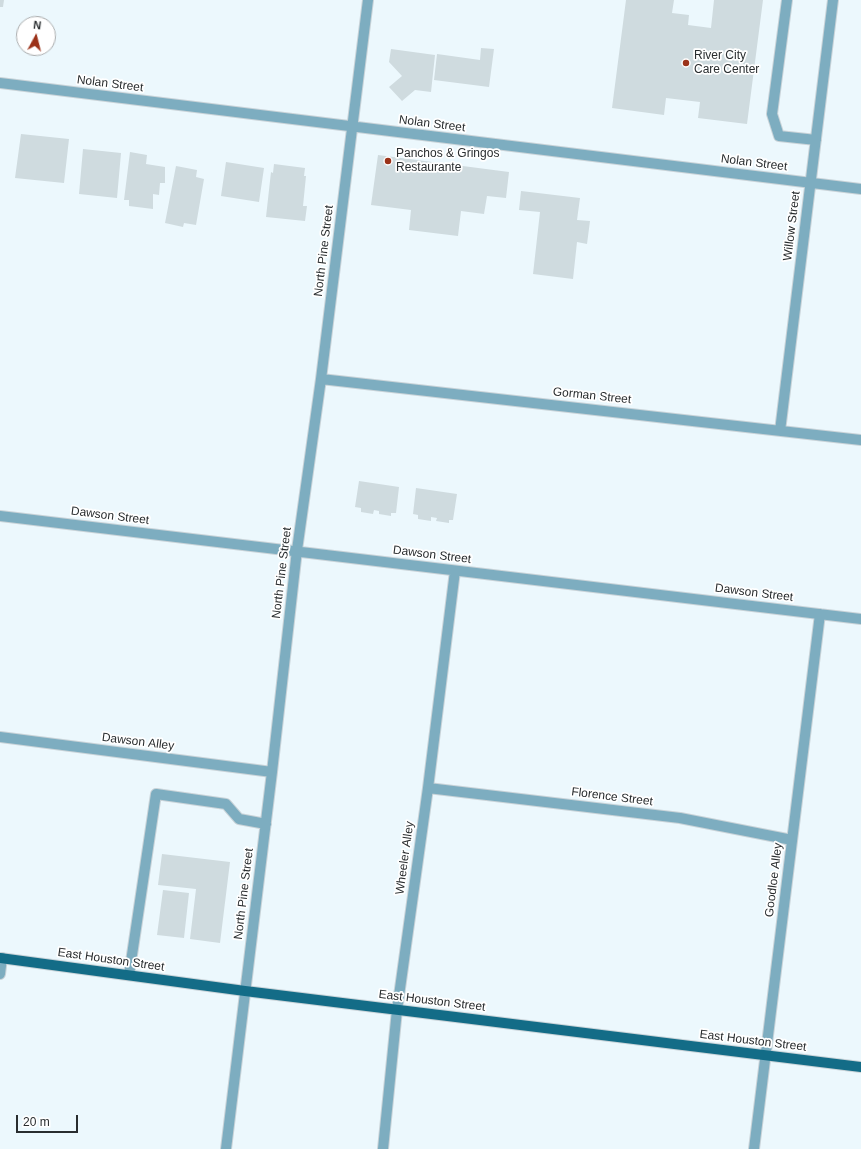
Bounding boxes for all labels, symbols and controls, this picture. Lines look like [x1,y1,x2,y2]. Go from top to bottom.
north arrow [16,16,56,56]
text: N [33,19,42,32]
place label: River City Care Center [694,49,759,77]
marker: River City Care Center [681,58,691,68]
street label: Nolan Street [76,73,144,95]
street label: Nolan Street [398,113,466,135]
place label: Panchos & Gringos Restaurante [396,147,499,175]
street label: Nolan Street [720,152,788,174]
marker: Panchos & Gringos Restaurante [383,156,393,166]
street label: Willow Street [781,190,803,262]
street label: North Pine Street [311,204,337,298]
street label: Gorman Street [552,385,632,407]
street label: Dawson Street [70,504,150,528]
street label: North Pine Street [269,526,295,620]
street label: Dawson Street [392,543,472,567]
street label: Dawson Street [714,581,794,605]
street label: Dawson Alley [101,730,175,754]
street label: Florence Street [570,785,654,809]
street label: Wheeler Alley [393,820,417,896]
street label: Goodloe Alley [762,842,786,918]
street label: North Pine Street [231,847,257,941]
street label: East Houston Street [57,945,165,975]
street label: East Houston Street [378,987,486,1015]
street label: East Houston Street [699,1027,807,1055]
scale bar [18,1107,80,1133]
text: 20 m [23,1115,50,1129]

